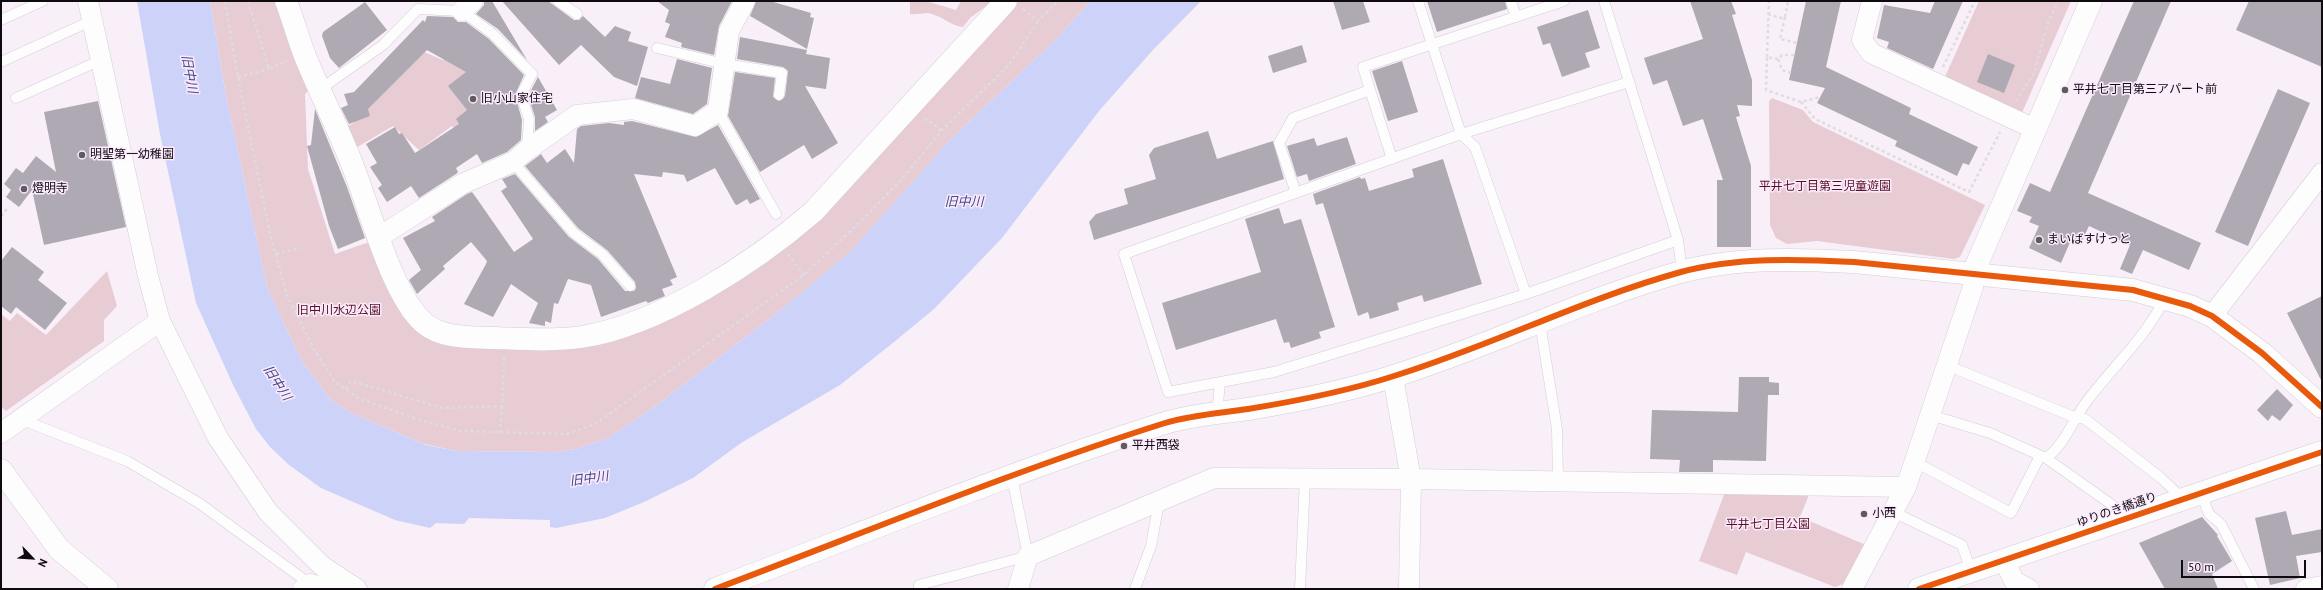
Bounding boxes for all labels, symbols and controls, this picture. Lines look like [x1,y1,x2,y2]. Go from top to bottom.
water label: 旧中川 [178,53,200,95]
place label: 平井七丁目第三アパート前 [2073,83,2217,97]
marker: 平井七丁目第三アパート前 [2060,85,2070,95]
place label: 旧小山家住宅 [481,92,553,106]
marker: 旧小山家住宅 [468,94,478,104]
place label: 明聖第一幼稚園 [90,148,174,162]
marker: 明聖第一幼稚園 [77,150,87,160]
park label: 平井七丁目第三児童遊園 [1759,180,1891,194]
place label: 燈明寺 [32,182,68,196]
marker: 燈明寺 [19,184,29,194]
water label: 旧中川 [945,194,983,210]
place label: まいばすけっと [2047,233,2131,247]
marker: まいばすけっと [2034,235,2044,245]
park label: 旧中川水辺公園 [297,304,381,318]
water label: 旧中川 [260,362,294,404]
place label: 平井西袋 [1132,439,1180,453]
marker: 平井西袋 [1119,441,1129,451]
water label: 旧中川 [569,469,609,489]
street label: ゆりのき橋通り [2075,490,2159,530]
place label: 小西 [1872,507,1896,521]
marker: 小西 [1859,509,1869,519]
park label: 平井七丁目公園 [1726,518,1810,532]
north arrow [12,538,52,578]
scale bar [2183,552,2308,578]
text: N [35,557,51,569]
text: 50 m [2188,559,2214,574]

